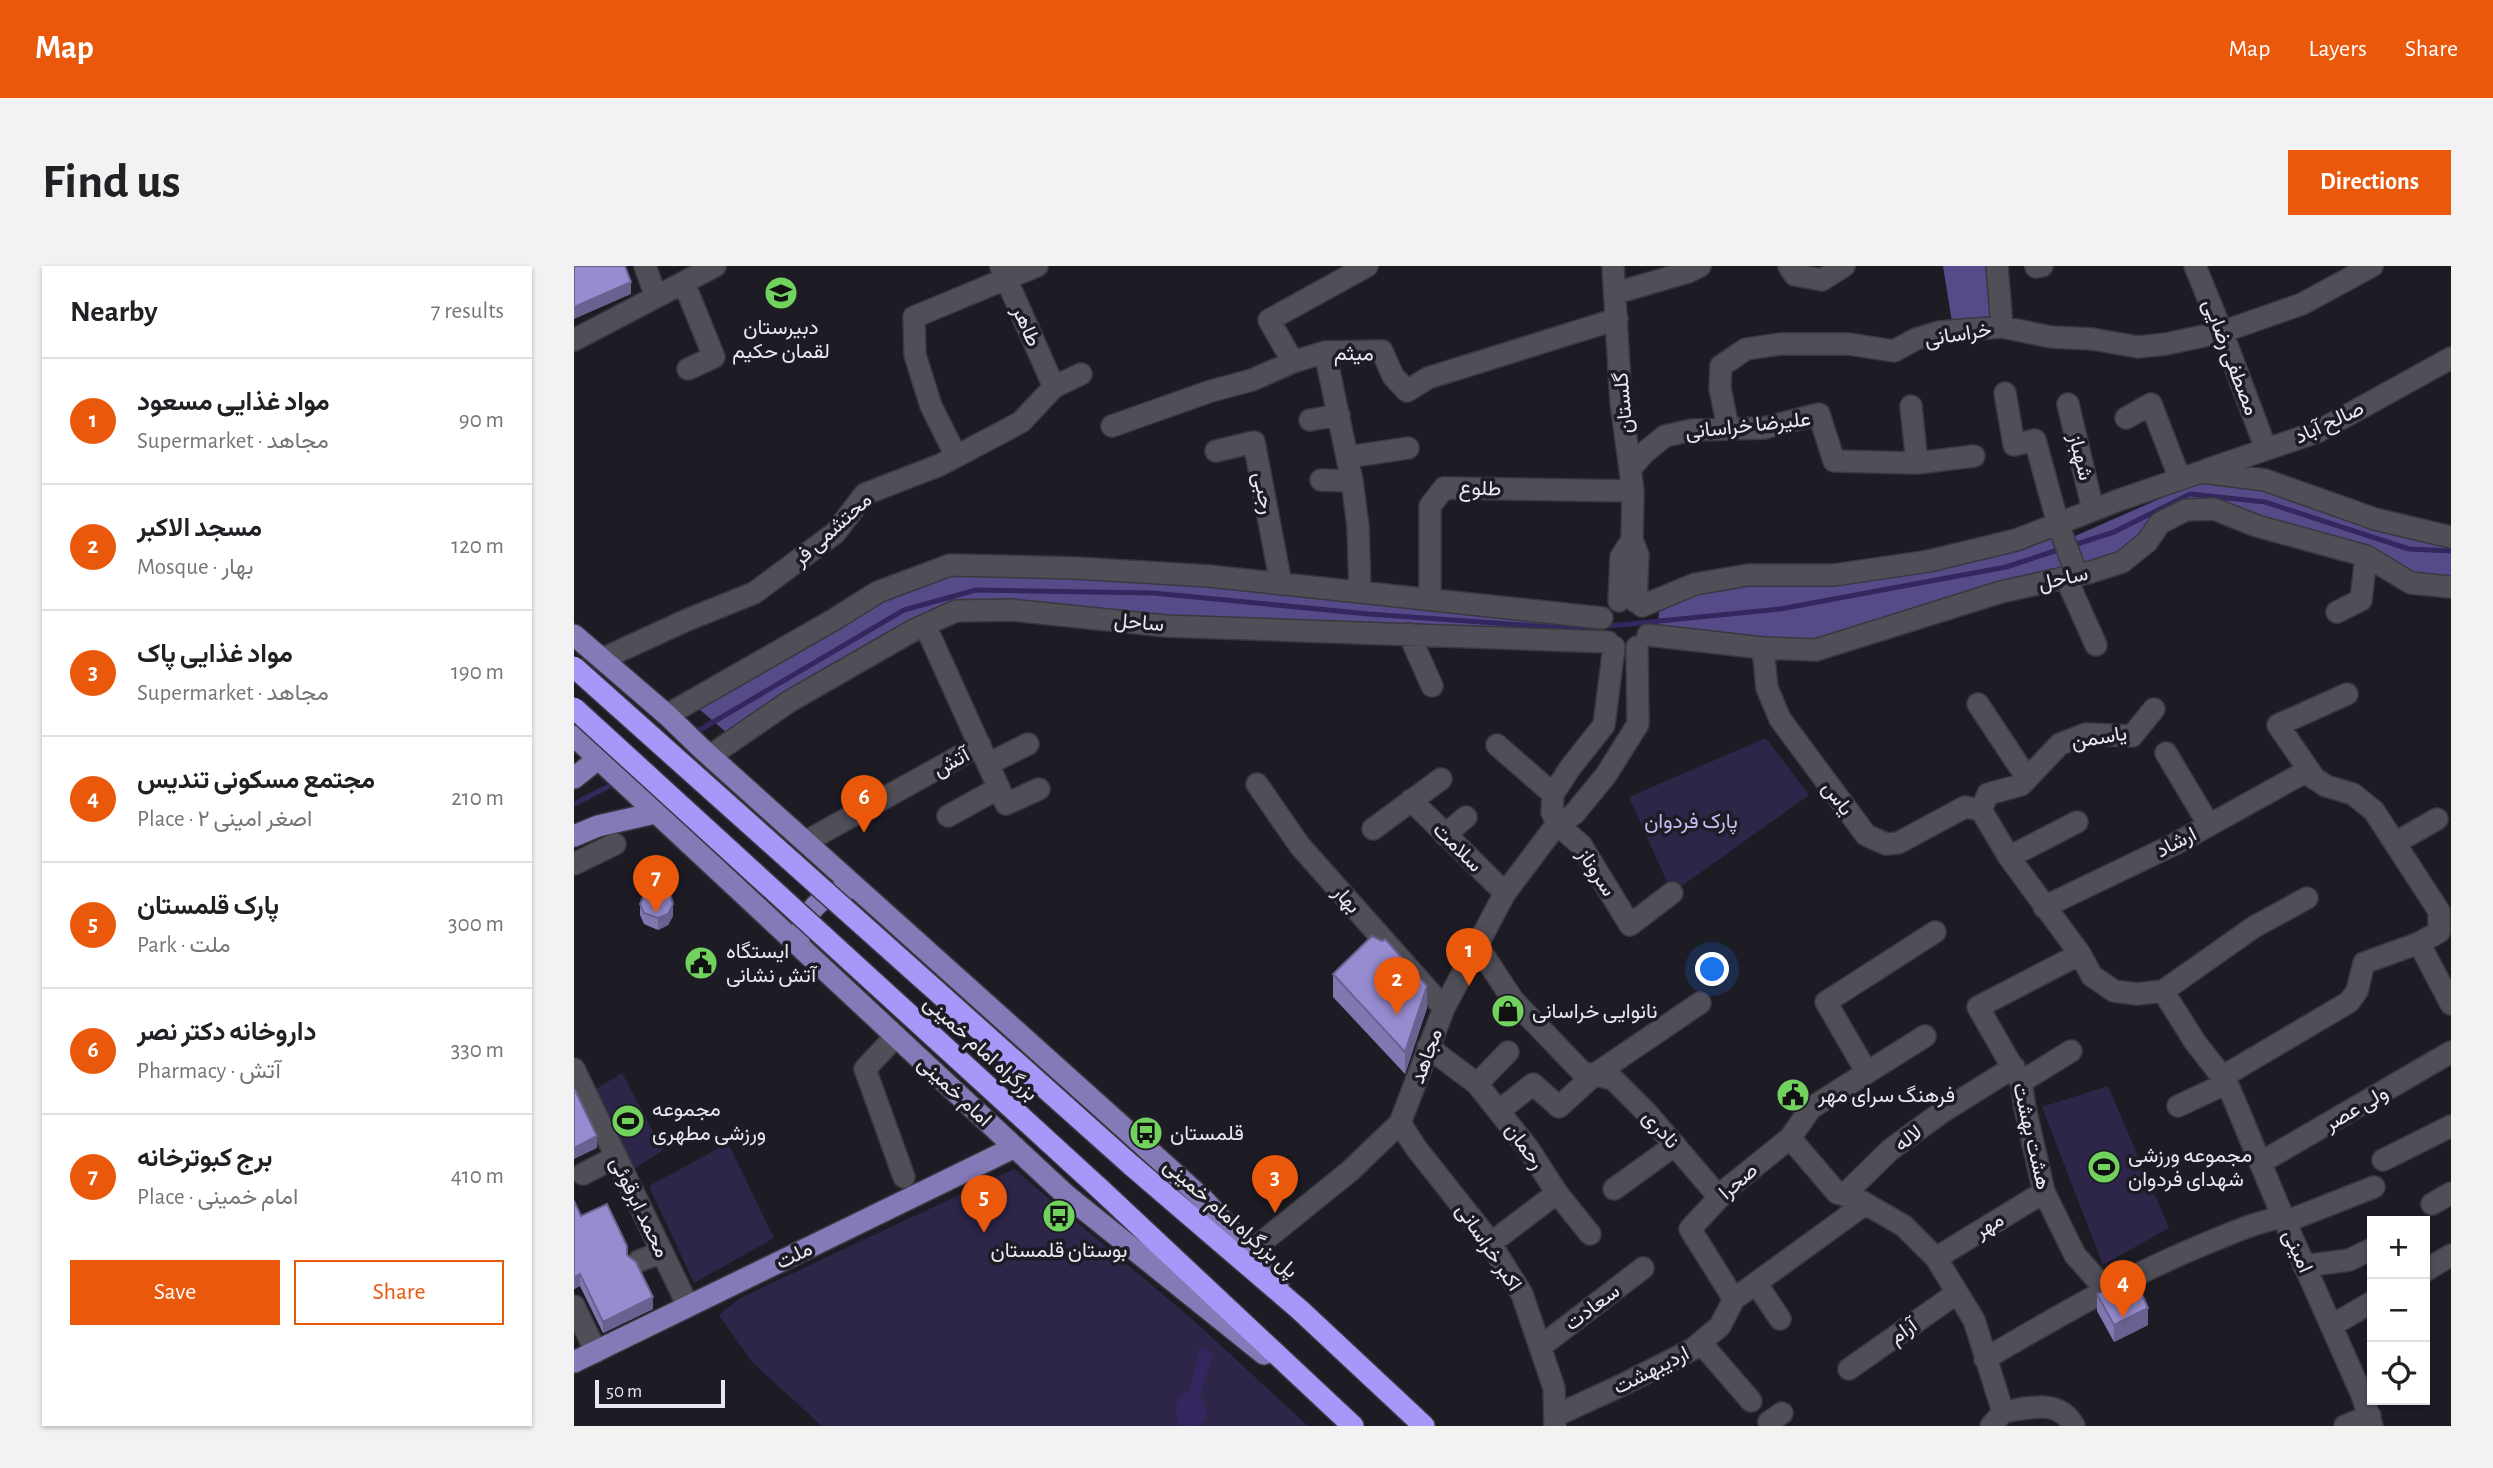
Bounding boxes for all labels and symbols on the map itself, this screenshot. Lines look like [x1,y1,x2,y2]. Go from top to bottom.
school or university icon: دبیرستان لقمان حکیم [762,274,800,312]
street label: مصطفی رضایی [2197,296,2262,419]
street label: طاهر [1006,302,1045,350]
place label: دبیرستان لقمان حکیم [732,317,830,365]
street label: خراسانی [1923,319,1993,352]
street label: میثم [1334,343,1374,367]
street label: گلستان [1610,371,1638,434]
street label: صالح آباد [2291,397,2368,450]
street label: علیرضا خراسانی [1684,408,1812,445]
street label: شهباز [2062,431,2096,483]
street label: رجبی [1247,470,1278,516]
street label: طلوع [1458,478,1502,502]
street label: محتشمی فر [788,489,877,572]
street label: ساحل [2036,563,2090,595]
street label: ساحل [1113,610,1165,636]
street label: یاسمن [2070,723,2128,753]
street label: آتش [930,743,975,782]
pin: 6 [841,775,887,833]
street label: یاس [1817,777,1857,820]
park label: پارک فردوان [1644,811,1738,835]
street label: سلامت [1429,819,1486,876]
street label: ارشاد [2153,823,2201,863]
street label: سروناز [1571,844,1620,901]
pin: 7 [633,855,679,913]
street label: بهار [1327,881,1364,919]
pin: 1 [1446,928,1492,986]
place label: ایستگاه آتش نشانی [726,941,818,987]
public building icon: ایستگاه آتش نشانی [682,944,720,982]
your location [1695,952,1729,986]
pin: 2 [1374,957,1420,1015]
street label: بزرگراه امام خمینی [919,990,1043,1106]
shop icon: نانوایی خراسانی [1489,992,1527,1030]
place label: نانوایی خراسانی [1532,1001,1657,1024]
street label: مجاهد [1407,1026,1447,1087]
street label: امام خمینی [913,1050,997,1132]
public building icon: فرهنگ سرای مهر [1774,1076,1812,1114]
street label: هشت بهشت [2007,1081,2054,1192]
street label: ولی عصر [2320,1082,2393,1137]
place label: فرهنگ سرای مهر [1817,1085,1955,1108]
place label: مجموعه ورزشی مطهری [652,1099,766,1146]
sports icon: مجموعه ورزشی مطهری [609,1102,647,1140]
street label: نادری [1637,1106,1683,1154]
bus stop icon: قلمستان [1127,1114,1165,1152]
street label: رحمان [1499,1119,1548,1174]
street label: لاله [1890,1121,1926,1155]
place label: قلمستان [1170,1123,1244,1145]
place label: مجموعه ورزشی شهدای فردوان [2128,1145,2252,1192]
sports icon: مجموعه ورزشی شهدای فردوان [2085,1148,2123,1186]
street label: محمد ابرقوئی [604,1154,673,1262]
street label: پل بزرگراه امام خمینی [1158,1155,1302,1284]
pin: 3 [1252,1155,1298,1213]
street label: صحرا [1715,1159,1763,1205]
pin: 5 [961,1175,1007,1233]
bus stop icon: بوستان قلمستان [1040,1197,1078,1235]
street label: اکبر خراسانی [1450,1200,1525,1296]
street label: مهر [1970,1209,2008,1244]
street label: امینی [2278,1227,2316,1276]
street label: ملت [773,1238,816,1273]
place label: بوستان قلمستان [990,1240,1128,1263]
pin: 4 [2100,1260,2146,1318]
street label: سعادت [1561,1280,1624,1335]
street label: آرام [1886,1314,1924,1350]
street label: اردیبهشت [1610,1342,1693,1400]
scale bar [595,1377,724,1409]

